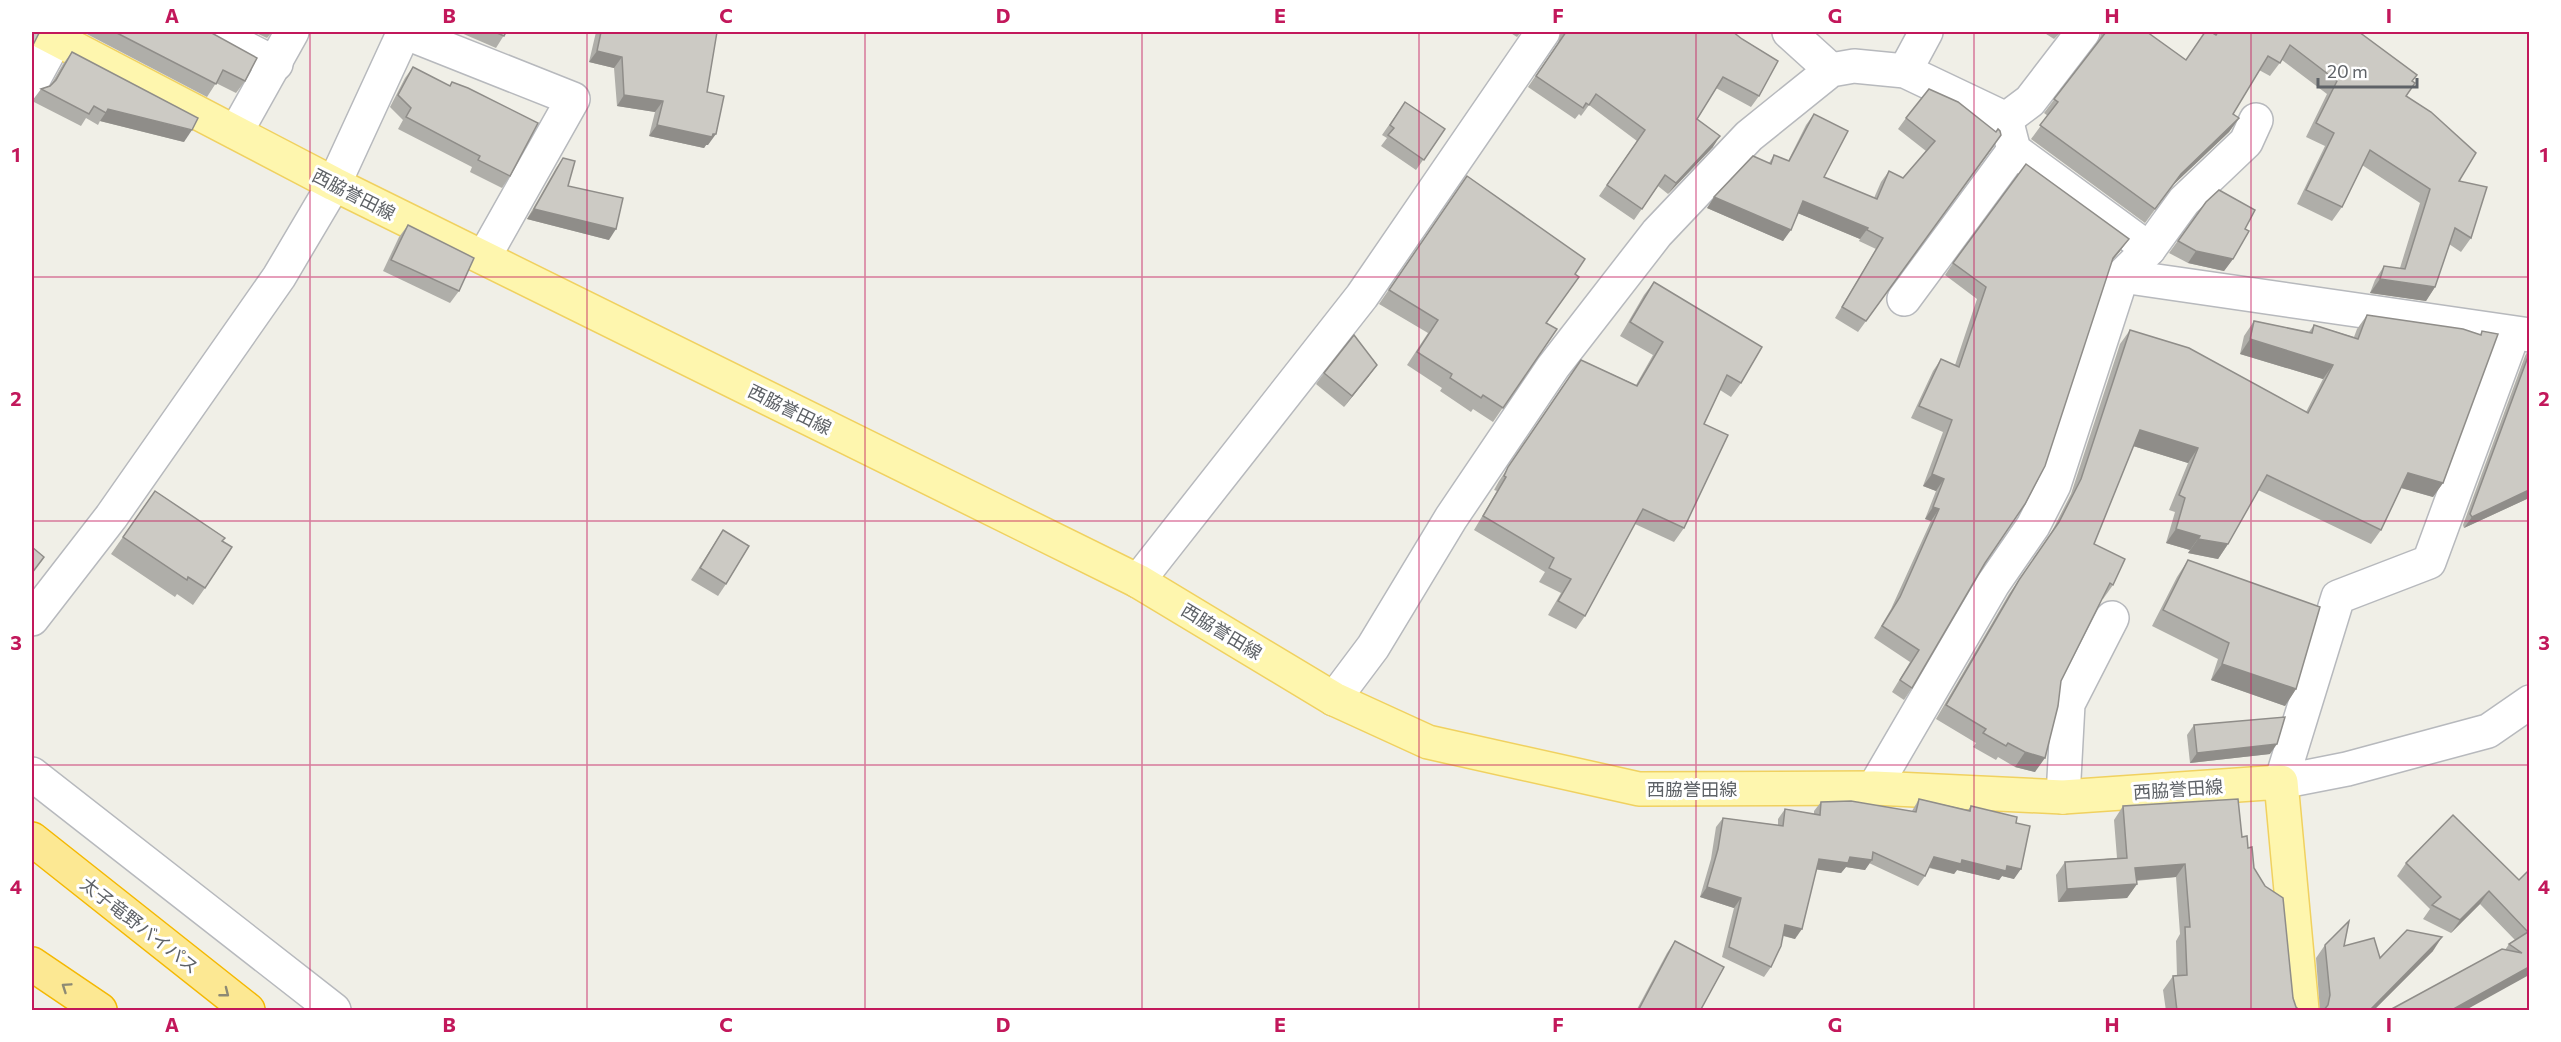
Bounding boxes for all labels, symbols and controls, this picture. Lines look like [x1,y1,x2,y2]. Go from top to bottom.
text: A [165,3,179,27]
text: B [442,3,456,27]
text: C [719,3,733,27]
text: D [996,3,1010,27]
text: E [1274,3,1286,27]
text: F [1552,3,1564,27]
text: G [1828,3,1842,27]
text: H [2105,3,2120,27]
text: I [2386,3,2392,27]
scale bar [2318,51,2417,89]
text: 20 m [2327,60,2368,82]
text: 1 [11,142,21,166]
text: 1 [2539,142,2549,166]
street label: 西脇誉田線 [309,164,399,224]
street label: 西脇誉田線 [745,379,835,439]
text: 2 [10,386,22,410]
text: 2 [2538,386,2550,410]
street label: 西脇誉田線 [1178,598,1266,664]
text: 3 [10,630,22,654]
text: 3 [2538,630,2550,654]
street label: 西脇誉田線 [2132,775,2224,803]
street label: 西脇誉田線 [1647,778,1737,800]
street label: 太子竜野バイパス [77,872,203,978]
text: 4 [10,874,22,898]
text: 4 [2538,874,2550,898]
one-way arrow [62,983,72,995]
one-way arrow [219,985,230,996]
text: A [165,1012,179,1036]
text: B [442,1012,456,1036]
text: C [719,1012,733,1036]
text: D [996,1012,1010,1036]
text: E [1274,1012,1286,1036]
text: F [1552,1012,1564,1036]
text: G [1828,1012,1842,1036]
text: H [2105,1012,2120,1036]
text: I [2386,1012,2392,1036]

